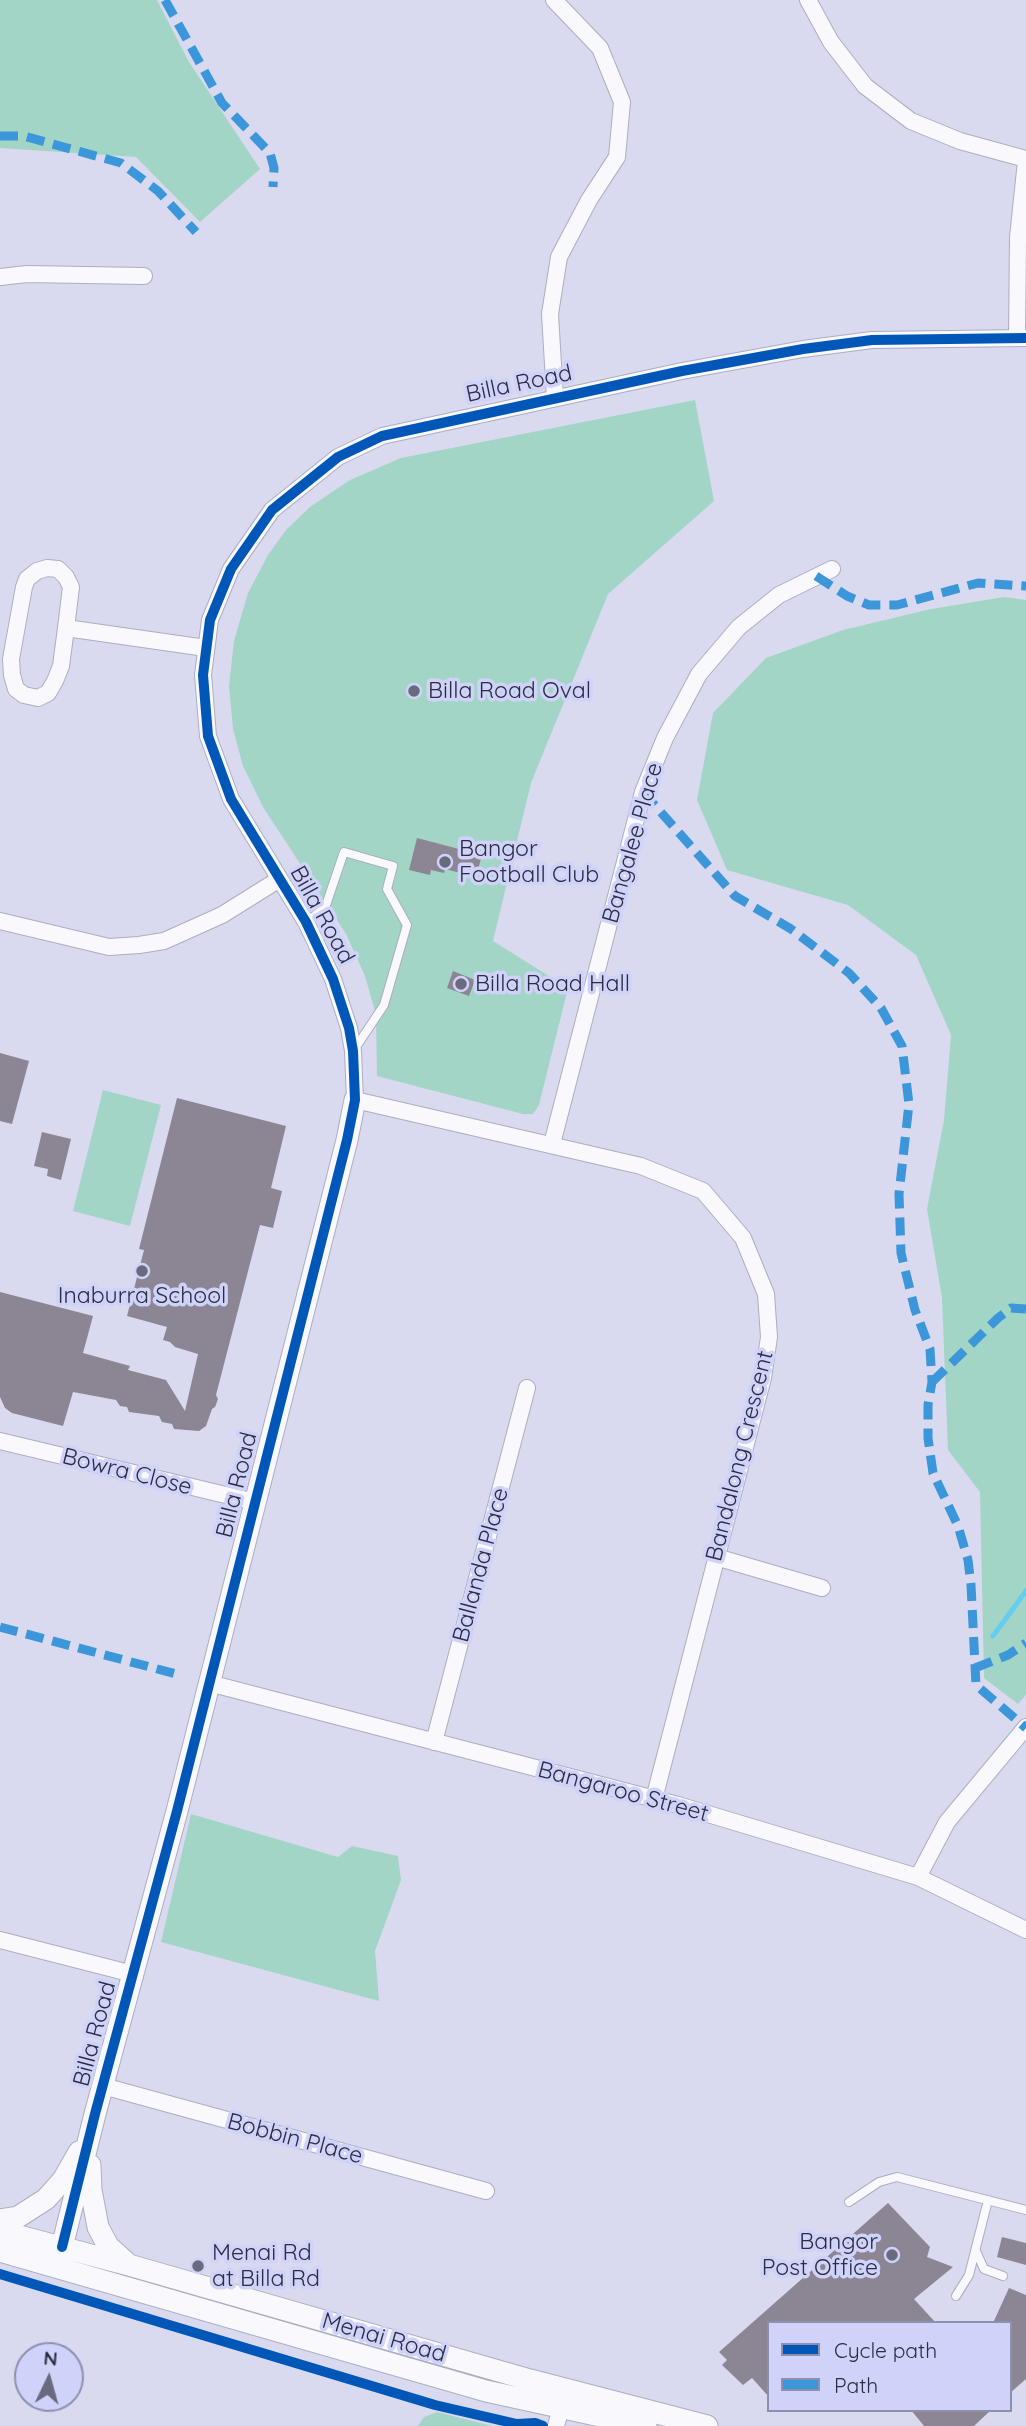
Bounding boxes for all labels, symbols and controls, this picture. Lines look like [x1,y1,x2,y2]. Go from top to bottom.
street label: Billa Road [463,359,575,409]
place label: Billa Road Oval [428,677,591,705]
marker: Billa Road Oval [406,683,422,699]
street label: Bangalee Place [597,760,669,926]
place label: Bangor Football Club [459,835,599,889]
marker: Bangor Football Club [437,854,453,870]
street label: Billa Road [284,861,360,969]
place label: Billa Road Hall [475,970,630,998]
marker: Billa Road Hall [453,976,469,992]
marker: Inaburra School [134,1263,150,1279]
place label: Inaburra School [58,1282,226,1310]
street label: Bandalong Crescent [700,1348,780,1564]
street label: Billa Road [211,1429,263,1541]
street label: Bowra Close [59,1443,195,1501]
street label: Ballanda Place [447,1485,515,1645]
street label: Bangaroo Street [535,1756,711,1828]
street label: Billa Road [68,1978,122,2090]
street label: Bobbin Place [224,2108,366,2170]
place label: Bangor Post Office [762,2228,878,2282]
place label: Menai Rd at Billa Rd [212,2239,320,2293]
marker: Bangor Post Office [884,2247,900,2263]
marker: Menai Rd at Billa Rd [190,2258,206,2274]
street label: Menai Road [319,2307,449,2369]
legend [767,2321,1012,2412]
text: Cycle path [834,2337,937,2363]
north arrow [14,2342,84,2412]
text: N [43,2346,59,2371]
text: Path [834,2372,878,2398]

